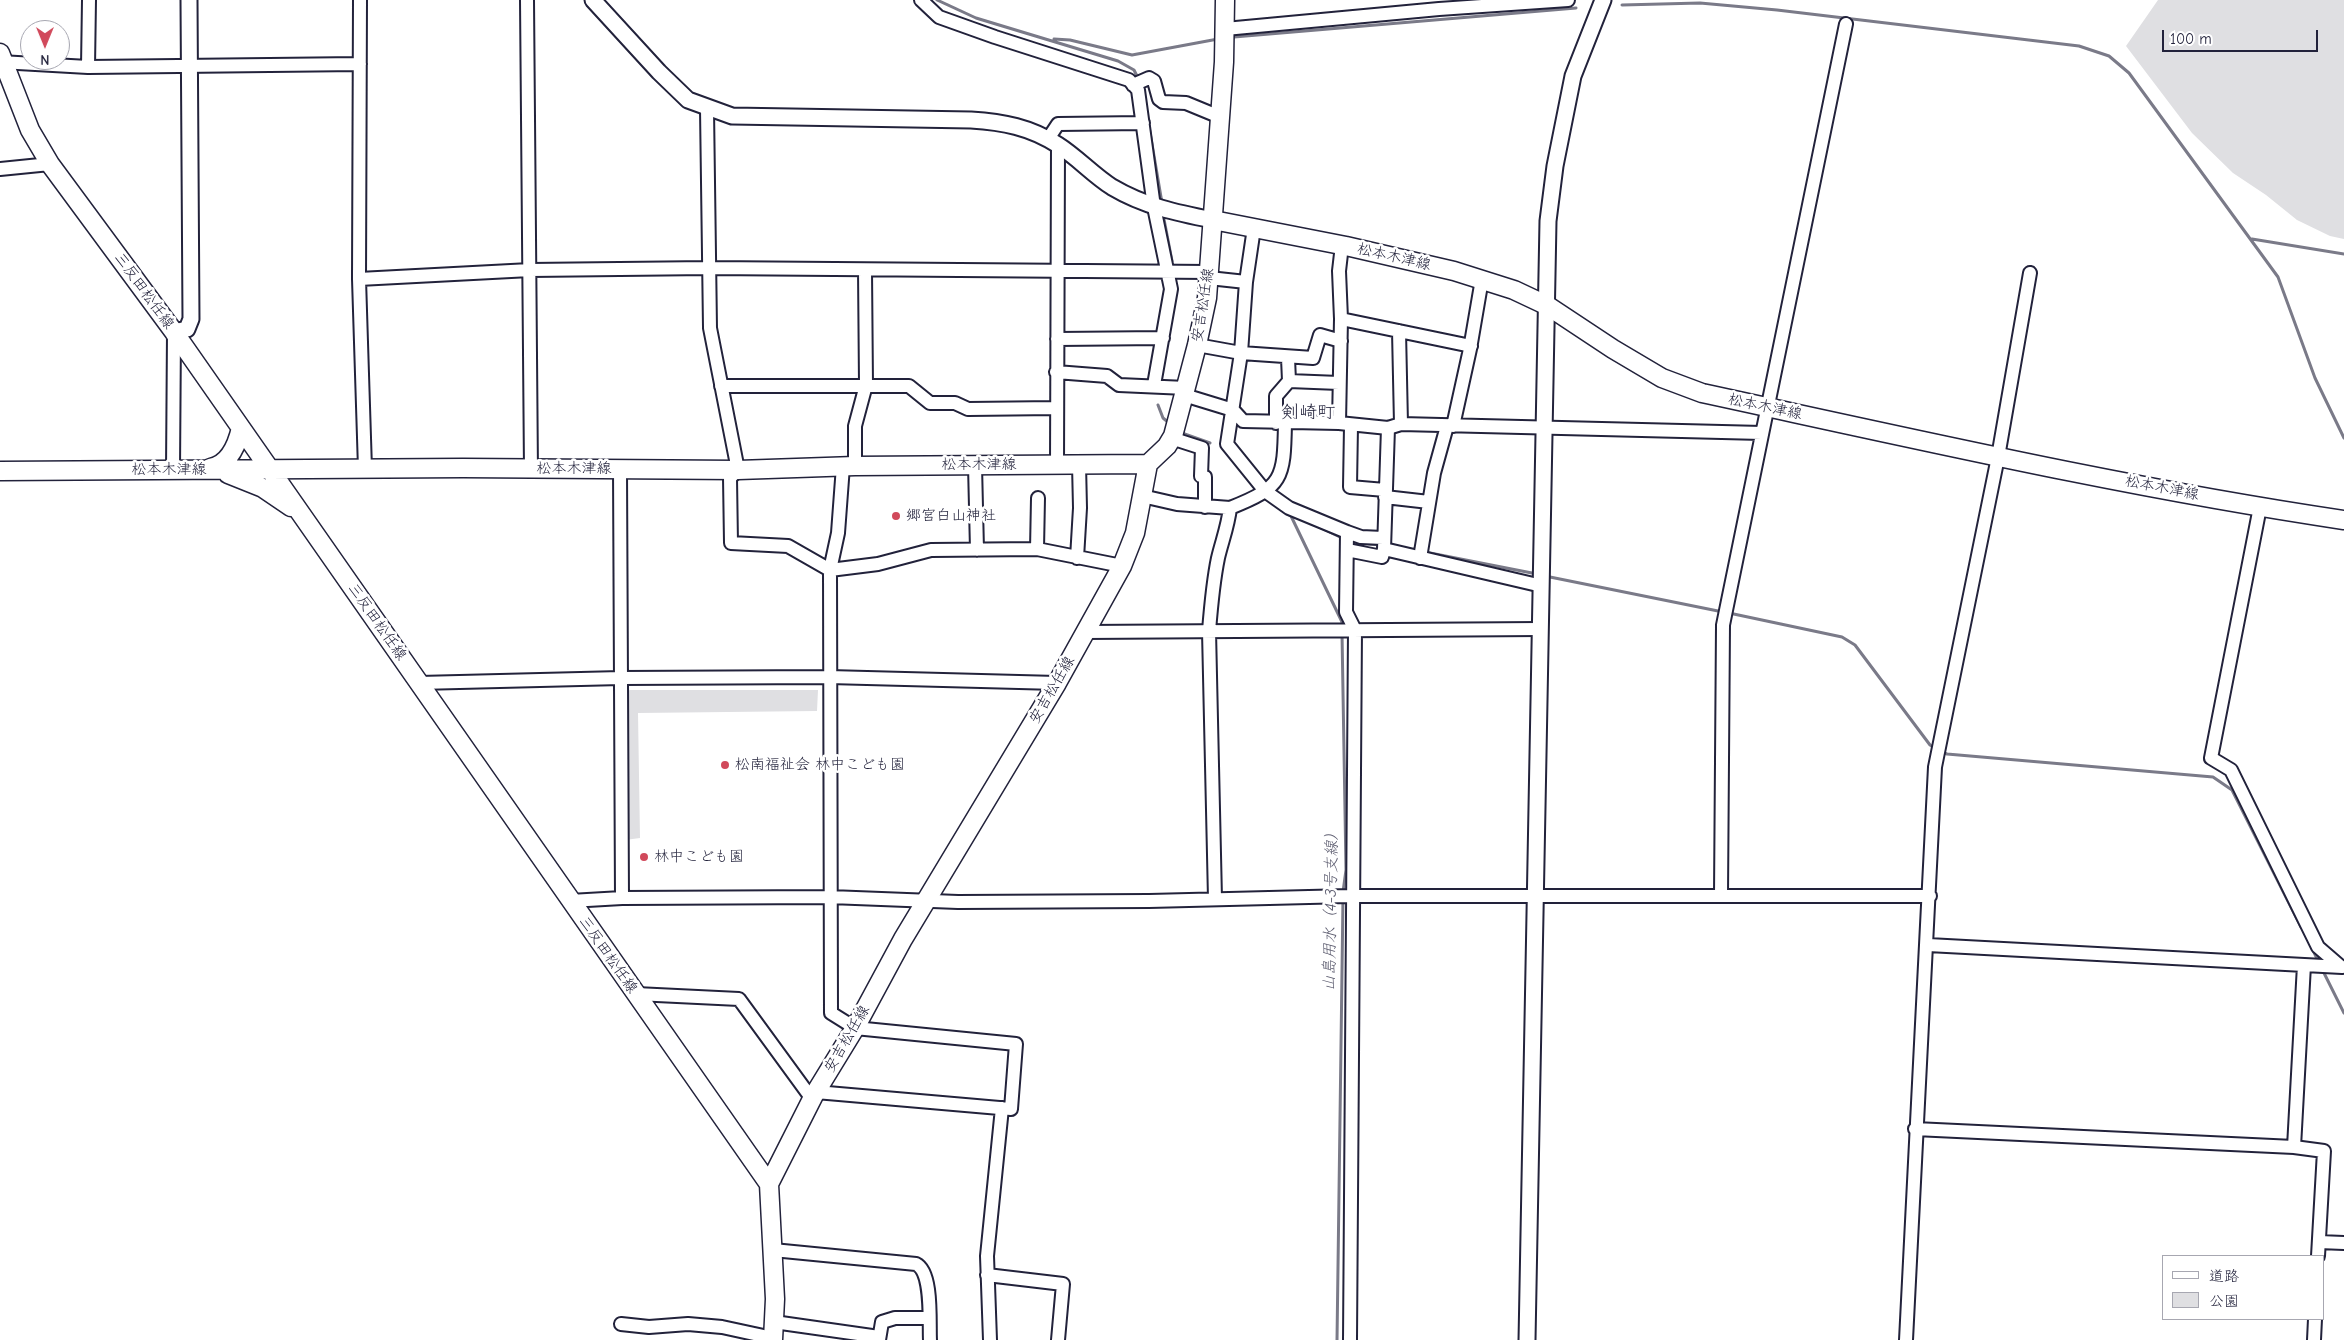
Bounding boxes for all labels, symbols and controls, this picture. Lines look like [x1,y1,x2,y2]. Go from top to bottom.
north arrow [20,20,70,70]
scale bar [2164,20,2320,52]
text: 100 m [2170,30,2212,48]
text: N [40,51,50,68]
street label: 松本木津線 [1355,240,1433,274]
street label: 三反田松任線 [110,249,178,333]
street label: 安吉松任線 [1188,267,1218,343]
street label: 松本木津線 [1726,390,1804,424]
district label: 剣崎町 [1281,402,1335,424]
street label: 松本木津線 [942,456,1016,474]
street label: 松本木津線 [537,460,611,478]
street label: 松本木津線 [132,461,206,479]
street label: 松本木津線 [2123,472,2201,504]
place label: 郷宮白山神社 [906,507,996,525]
marker: 郷宮白山神社 [890,510,902,522]
street label: 三反田松任線 [344,580,410,664]
street label: 安吉松任線 [1025,653,1079,727]
place label: 松南福祉会 林中こども園 [735,756,905,774]
marker: 松南福祉会 林中こども園 [719,759,731,771]
water label: 山島用水（4-3号支線） [1320,825,1342,991]
place label: 林中こども園 [654,848,744,866]
marker: 林中こども園 [638,851,650,863]
street label: 三反田松任線 [575,913,641,997]
street label: 安吉松任線 [820,1002,874,1076]
legend [2162,1255,2324,1320]
text: 道路 [2209,1267,2239,1285]
text: 公園 [2209,1292,2239,1310]

